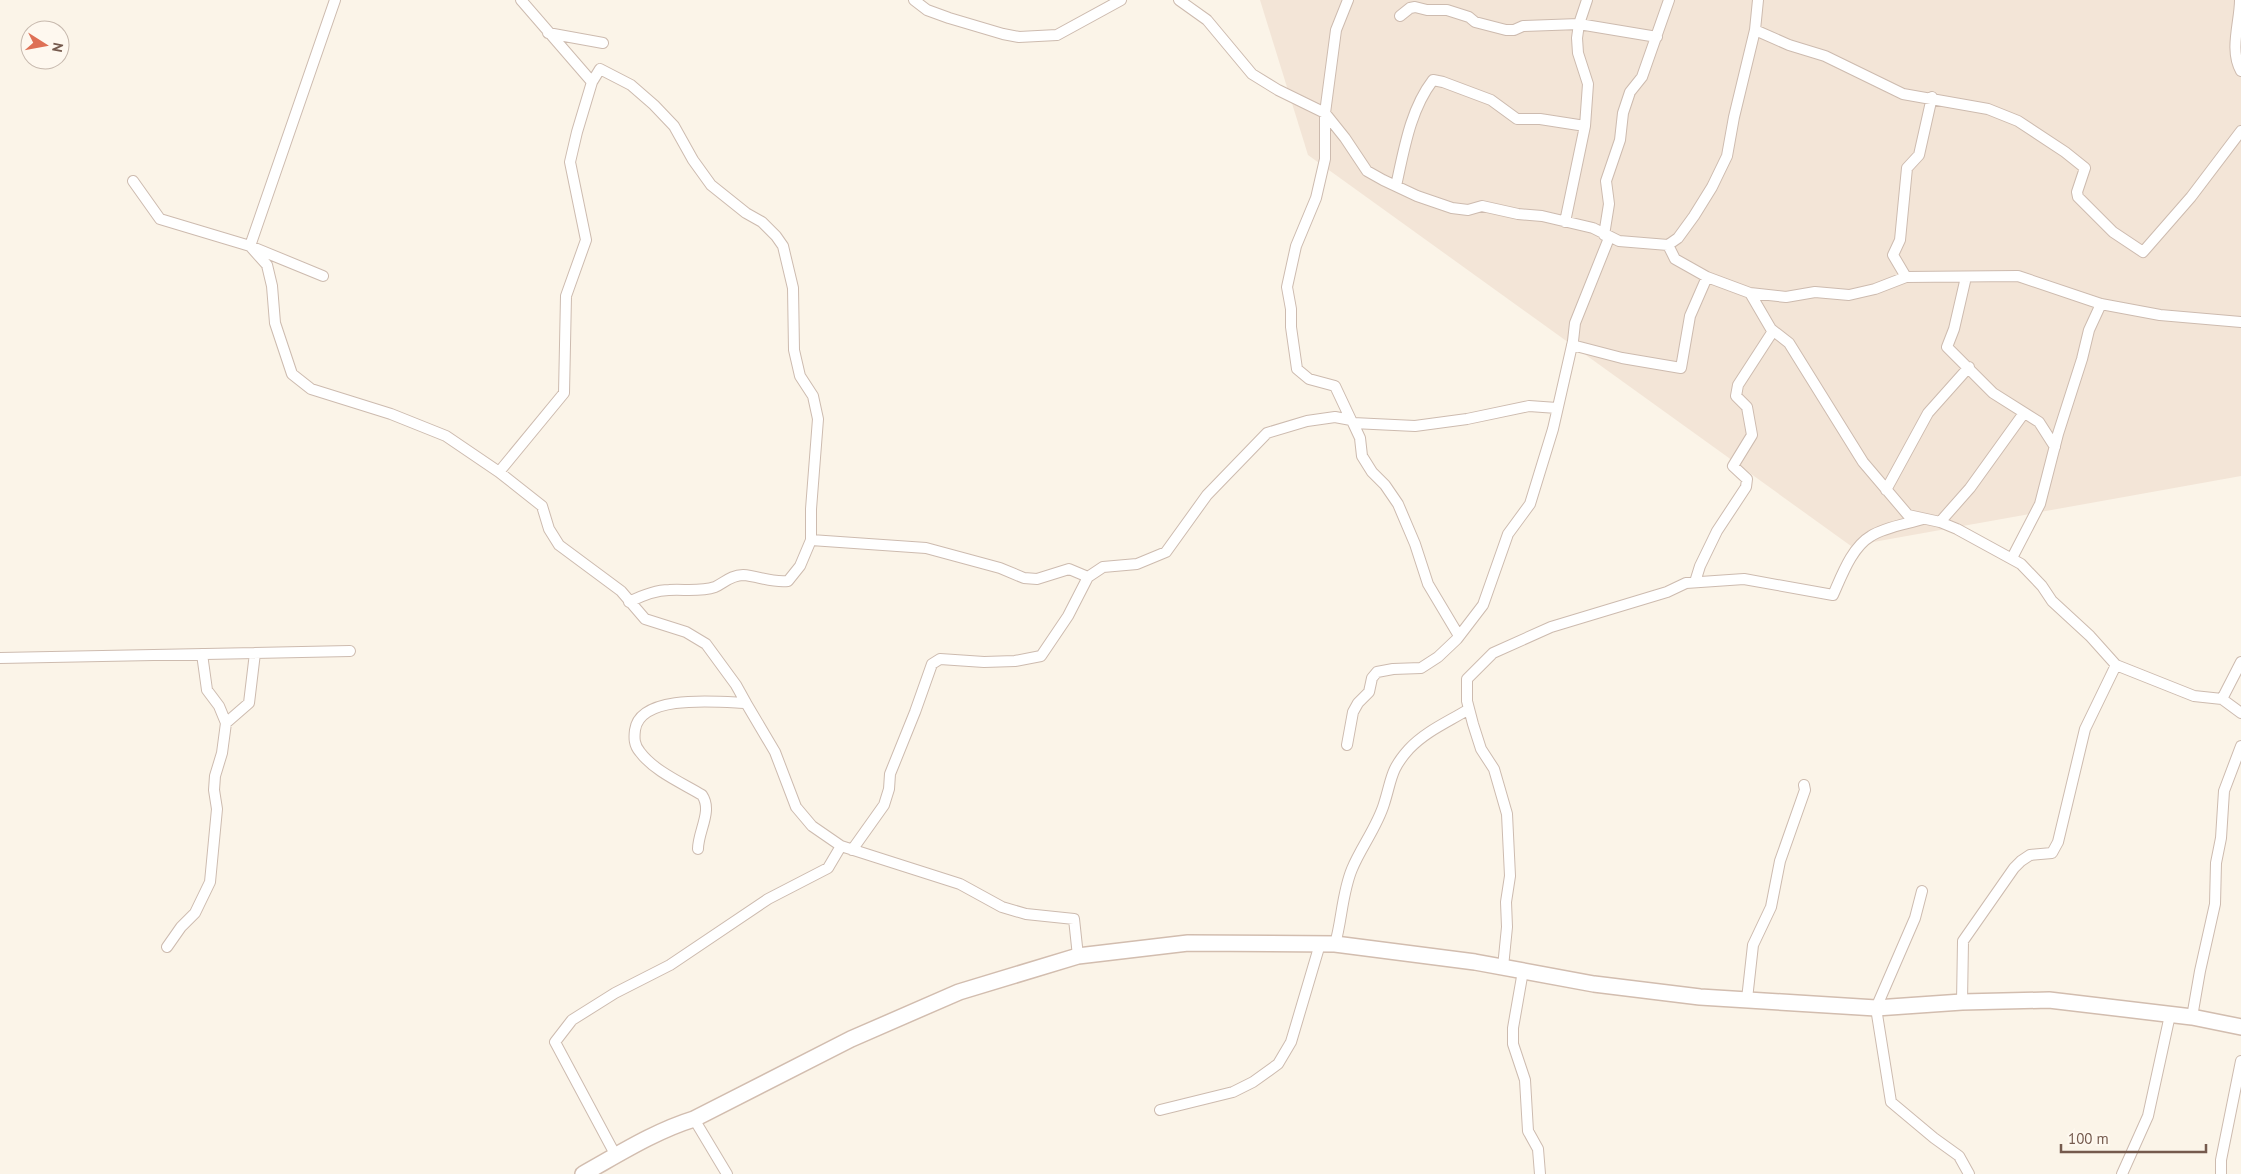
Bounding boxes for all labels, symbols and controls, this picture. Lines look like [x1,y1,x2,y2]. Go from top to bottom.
north arrow [20,20,70,70]
text: N [48,41,67,54]
scale bar [2061,1122,2206,1154]
text: 100 m [2068,1129,2109,1148]

